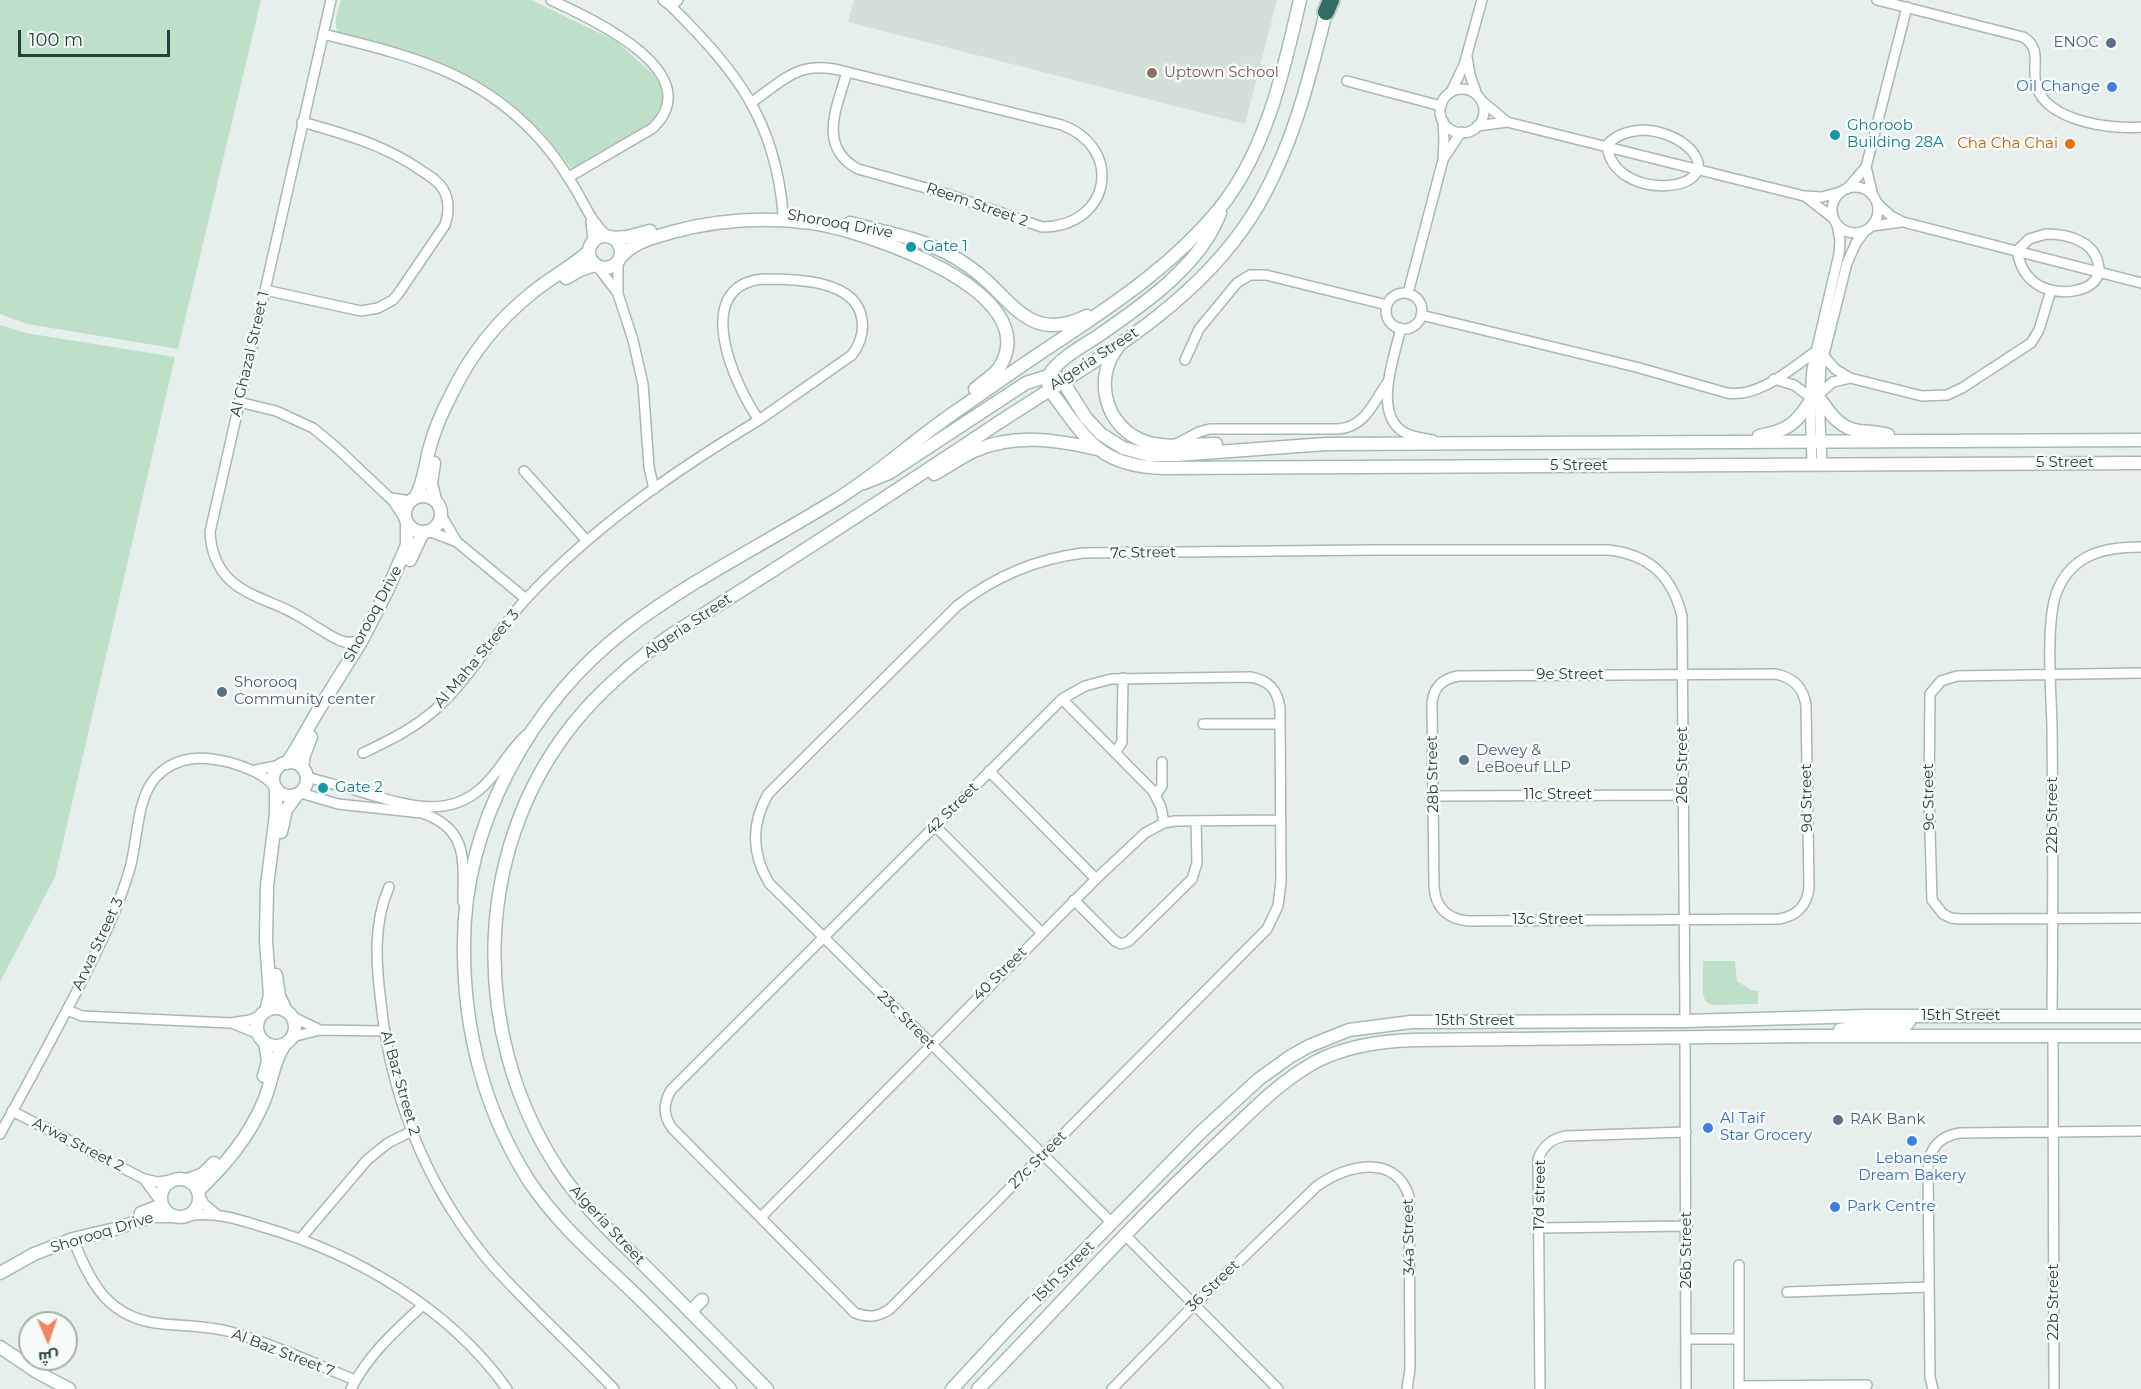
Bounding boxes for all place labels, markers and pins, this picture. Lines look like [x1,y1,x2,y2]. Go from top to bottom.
place label: ENOC [2054,34,2099,52]
marker: ENOC [2104,36,2118,50]
place label: Uptown School [1164,64,1279,82]
marker: Uptown School [1145,66,1159,80]
place label: Oil Change [2016,78,2100,96]
marker: Oil Change [2105,80,2119,94]
place label: Ghoroob Building 28A [1847,117,1944,152]
marker: Ghoroob Building 28A [1828,128,1842,142]
place label: Cha Cha Chai [1957,135,2058,153]
marker: Cha Cha Chai [2063,137,2077,151]
place label: Gate 1 [923,238,968,256]
marker: Gate 1 [904,240,918,254]
place label: Shorooq Community center [234,674,376,709]
marker: Shorooq Community center [215,685,229,699]
place label: Dewey & LeBoeuf LLP [1476,742,1571,777]
marker: Dewey & LeBoeuf LLP [1457,753,1471,767]
place label: Gate 2 [335,779,383,797]
marker: Gate 2 [316,781,330,795]
place label: Al Taif Star Grocery [1720,1110,1812,1145]
place label: RAK Bank [1850,1111,1925,1129]
marker: RAK Bank [1831,1113,1845,1127]
marker: Al Taif Star Grocery [1701,1121,1715,1135]
marker: Lebanese Dream Bakery [1905,1134,1919,1148]
place label: Lebanese Dream Bakery [1858,1150,1966,1185]
place label: Park Centre [1847,1198,1936,1216]
marker: Park Centre [1828,1200,1842,1214]

